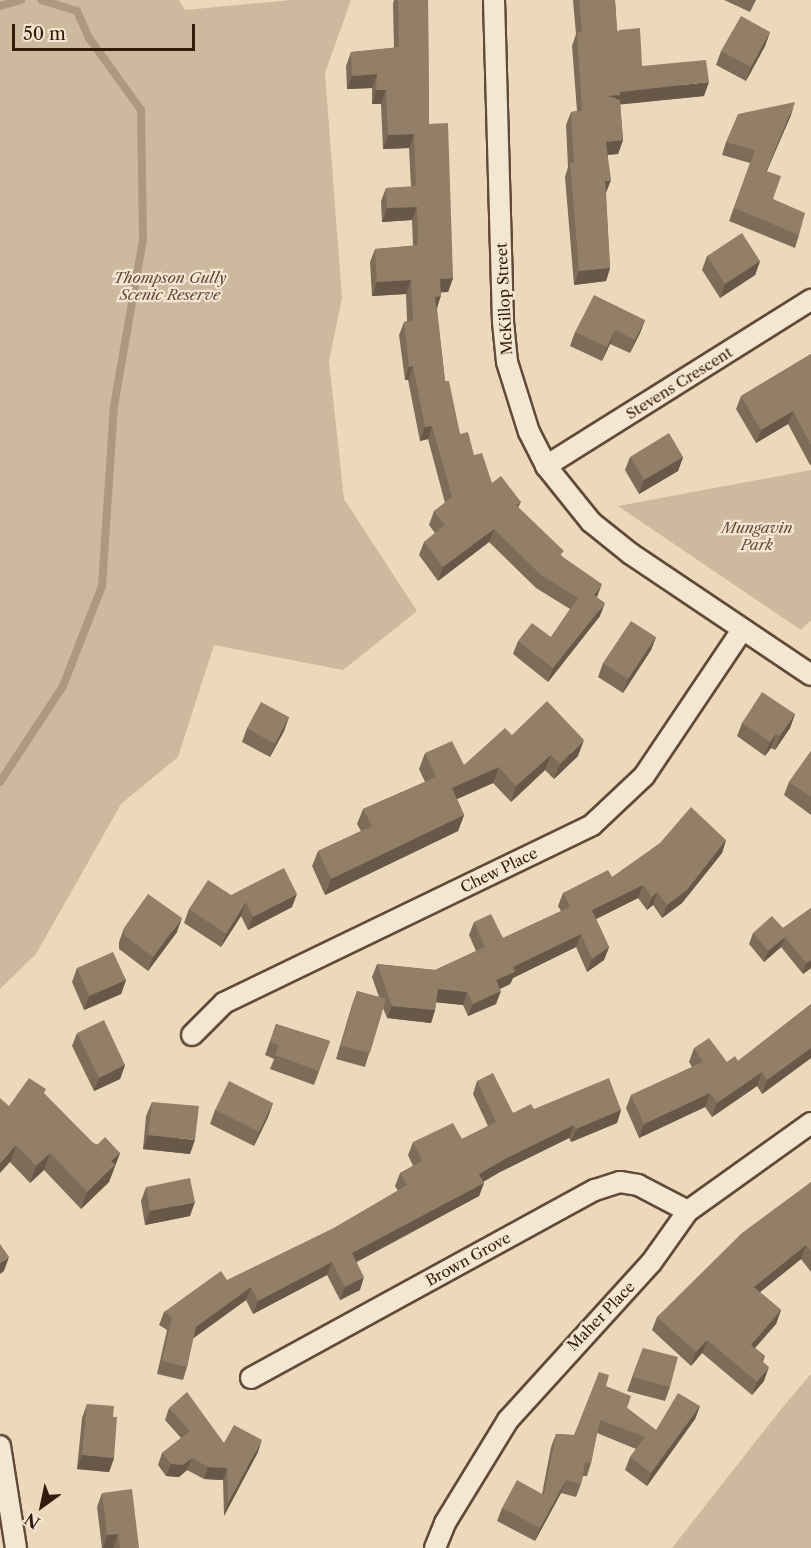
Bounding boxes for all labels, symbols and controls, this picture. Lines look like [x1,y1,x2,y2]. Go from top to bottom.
scale bar [15,12,198,50]
text: 50 m [23,23,66,45]
street label: McKillop Street [492,242,516,356]
park label: Thompson Gully Scenic Reserve [114,268,226,303]
street label: Stevens Crescent [622,343,736,423]
park label: Mungavin Park [722,518,792,553]
street label: Chew Place [457,843,541,897]
street label: Brown Grove [422,1228,514,1290]
street label: Maher Place [563,1278,639,1354]
north arrow [12,1476,72,1536]
text: N [21,1509,43,1533]

